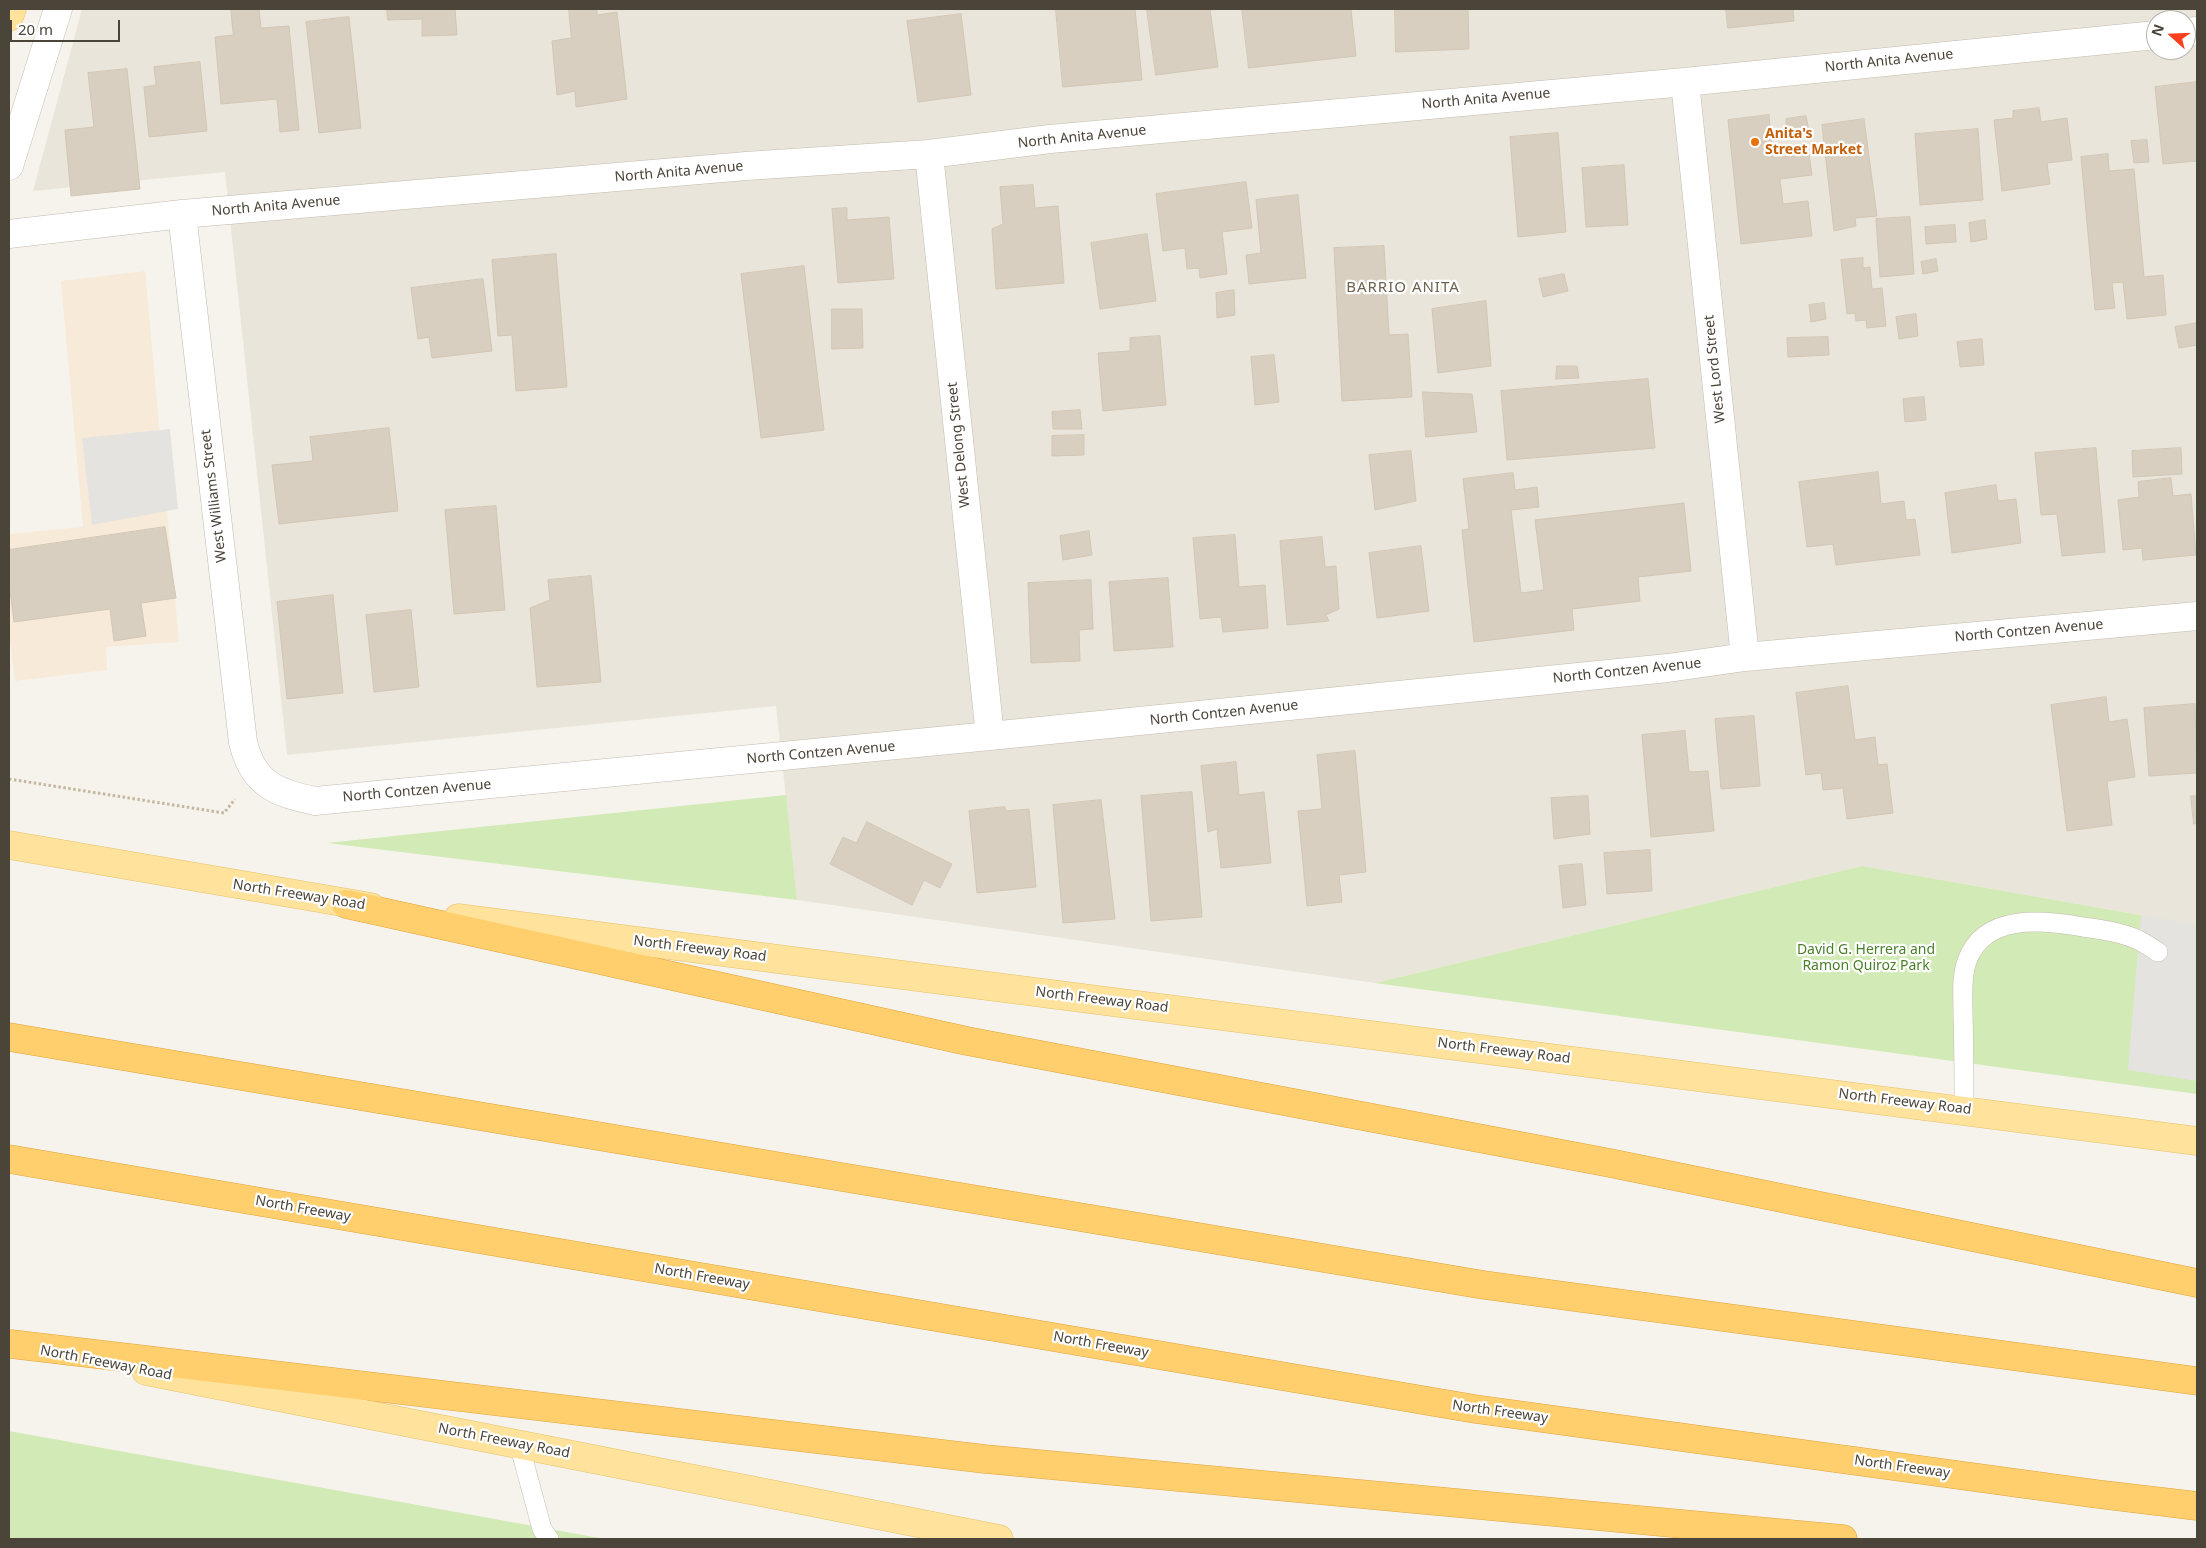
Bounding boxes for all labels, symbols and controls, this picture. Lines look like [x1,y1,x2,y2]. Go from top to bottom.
scale bar [12,10,122,42]
north arrow [2146,10,2196,60]
text: 20 m [18,19,53,39]
text: N [2146,21,2168,39]
street label: North Anita Avenue [1824,46,1954,76]
street label: North Anita Avenue [1421,85,1551,113]
street label: North Anita Avenue [1017,122,1147,152]
place label: Anita's Street Market [1765,126,1862,158]
marker: Anita's Street Market [1749,136,1761,148]
street label: North Anita Avenue [614,158,744,186]
street label: North Anita Avenue [211,192,341,220]
district label: BARRIO ANITA [1345,279,1461,297]
street label: West Lord Street [1701,314,1729,424]
street label: West Delong Street [944,381,974,509]
street label: West Williams Street [198,429,230,563]
street label: North Contzen Avenue [1954,616,2104,646]
street label: North Contzen Avenue [1552,655,1702,687]
street label: North Contzen Avenue [1149,697,1299,729]
street label: North Contzen Avenue [746,738,896,768]
street label: North Contzen Avenue [342,776,492,806]
street label: North Freeway Road [232,876,366,914]
street label: North Freeway Road [633,933,767,965]
park label: David G. Herrera and Ramon Quiroz Park [1797,942,1935,974]
street label: North Freeway Road [1035,984,1169,1016]
street label: North Freeway Road [1437,1035,1571,1067]
street label: North Freeway Road [1838,1086,1972,1118]
street label: North Freeway [254,1192,352,1226]
street label: North Freeway [653,1260,751,1294]
street label: North Freeway [1052,1328,1150,1362]
street label: North Freeway Road [39,1342,173,1384]
street label: North Freeway [1451,1397,1549,1427]
street label: North Freeway Road [437,1420,571,1462]
street label: North Freeway [1853,1452,1951,1482]

